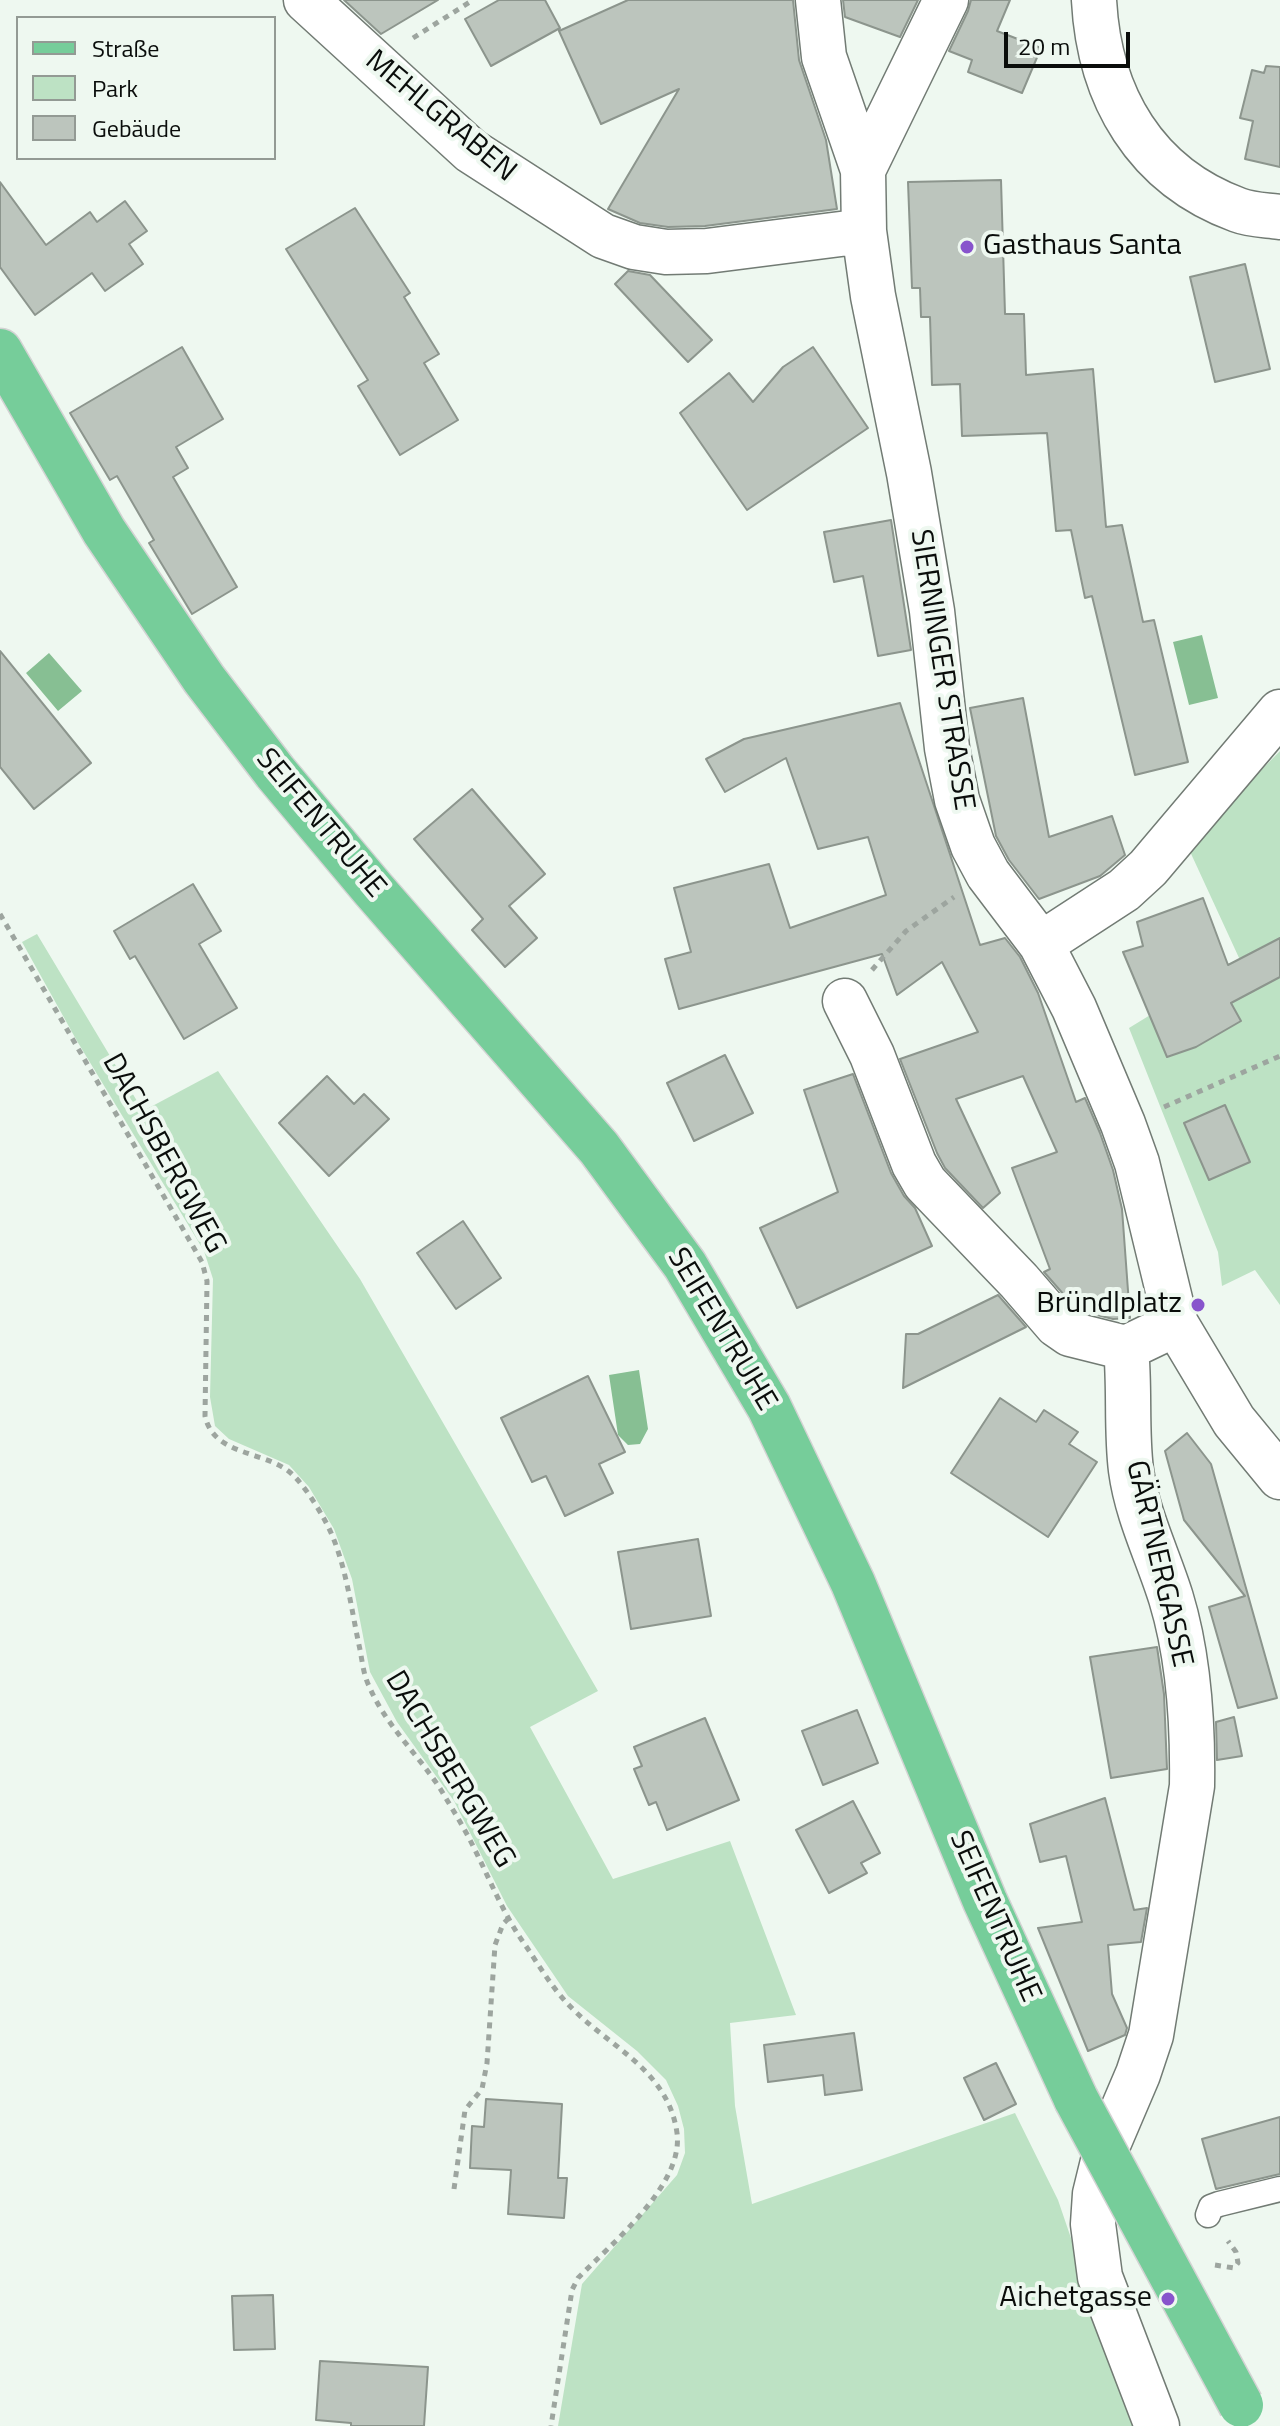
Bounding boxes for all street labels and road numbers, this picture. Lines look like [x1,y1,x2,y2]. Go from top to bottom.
street label: MEHLGRABEN [357,43,523,191]
street label: SIERNINGER STRASSE [901,527,981,813]
street label: SEIFENTRUHE [247,742,393,906]
street label: DACHSBERGWEG [93,1048,233,1260]
street label: SEIFENTRUHE [658,1242,784,1418]
street label: GÄRTNERGASSE [1117,1457,1199,1671]
street label: DACHSBERGWEG [376,1665,522,1875]
street label: SEIFENTRUHE [940,1826,1048,2008]

